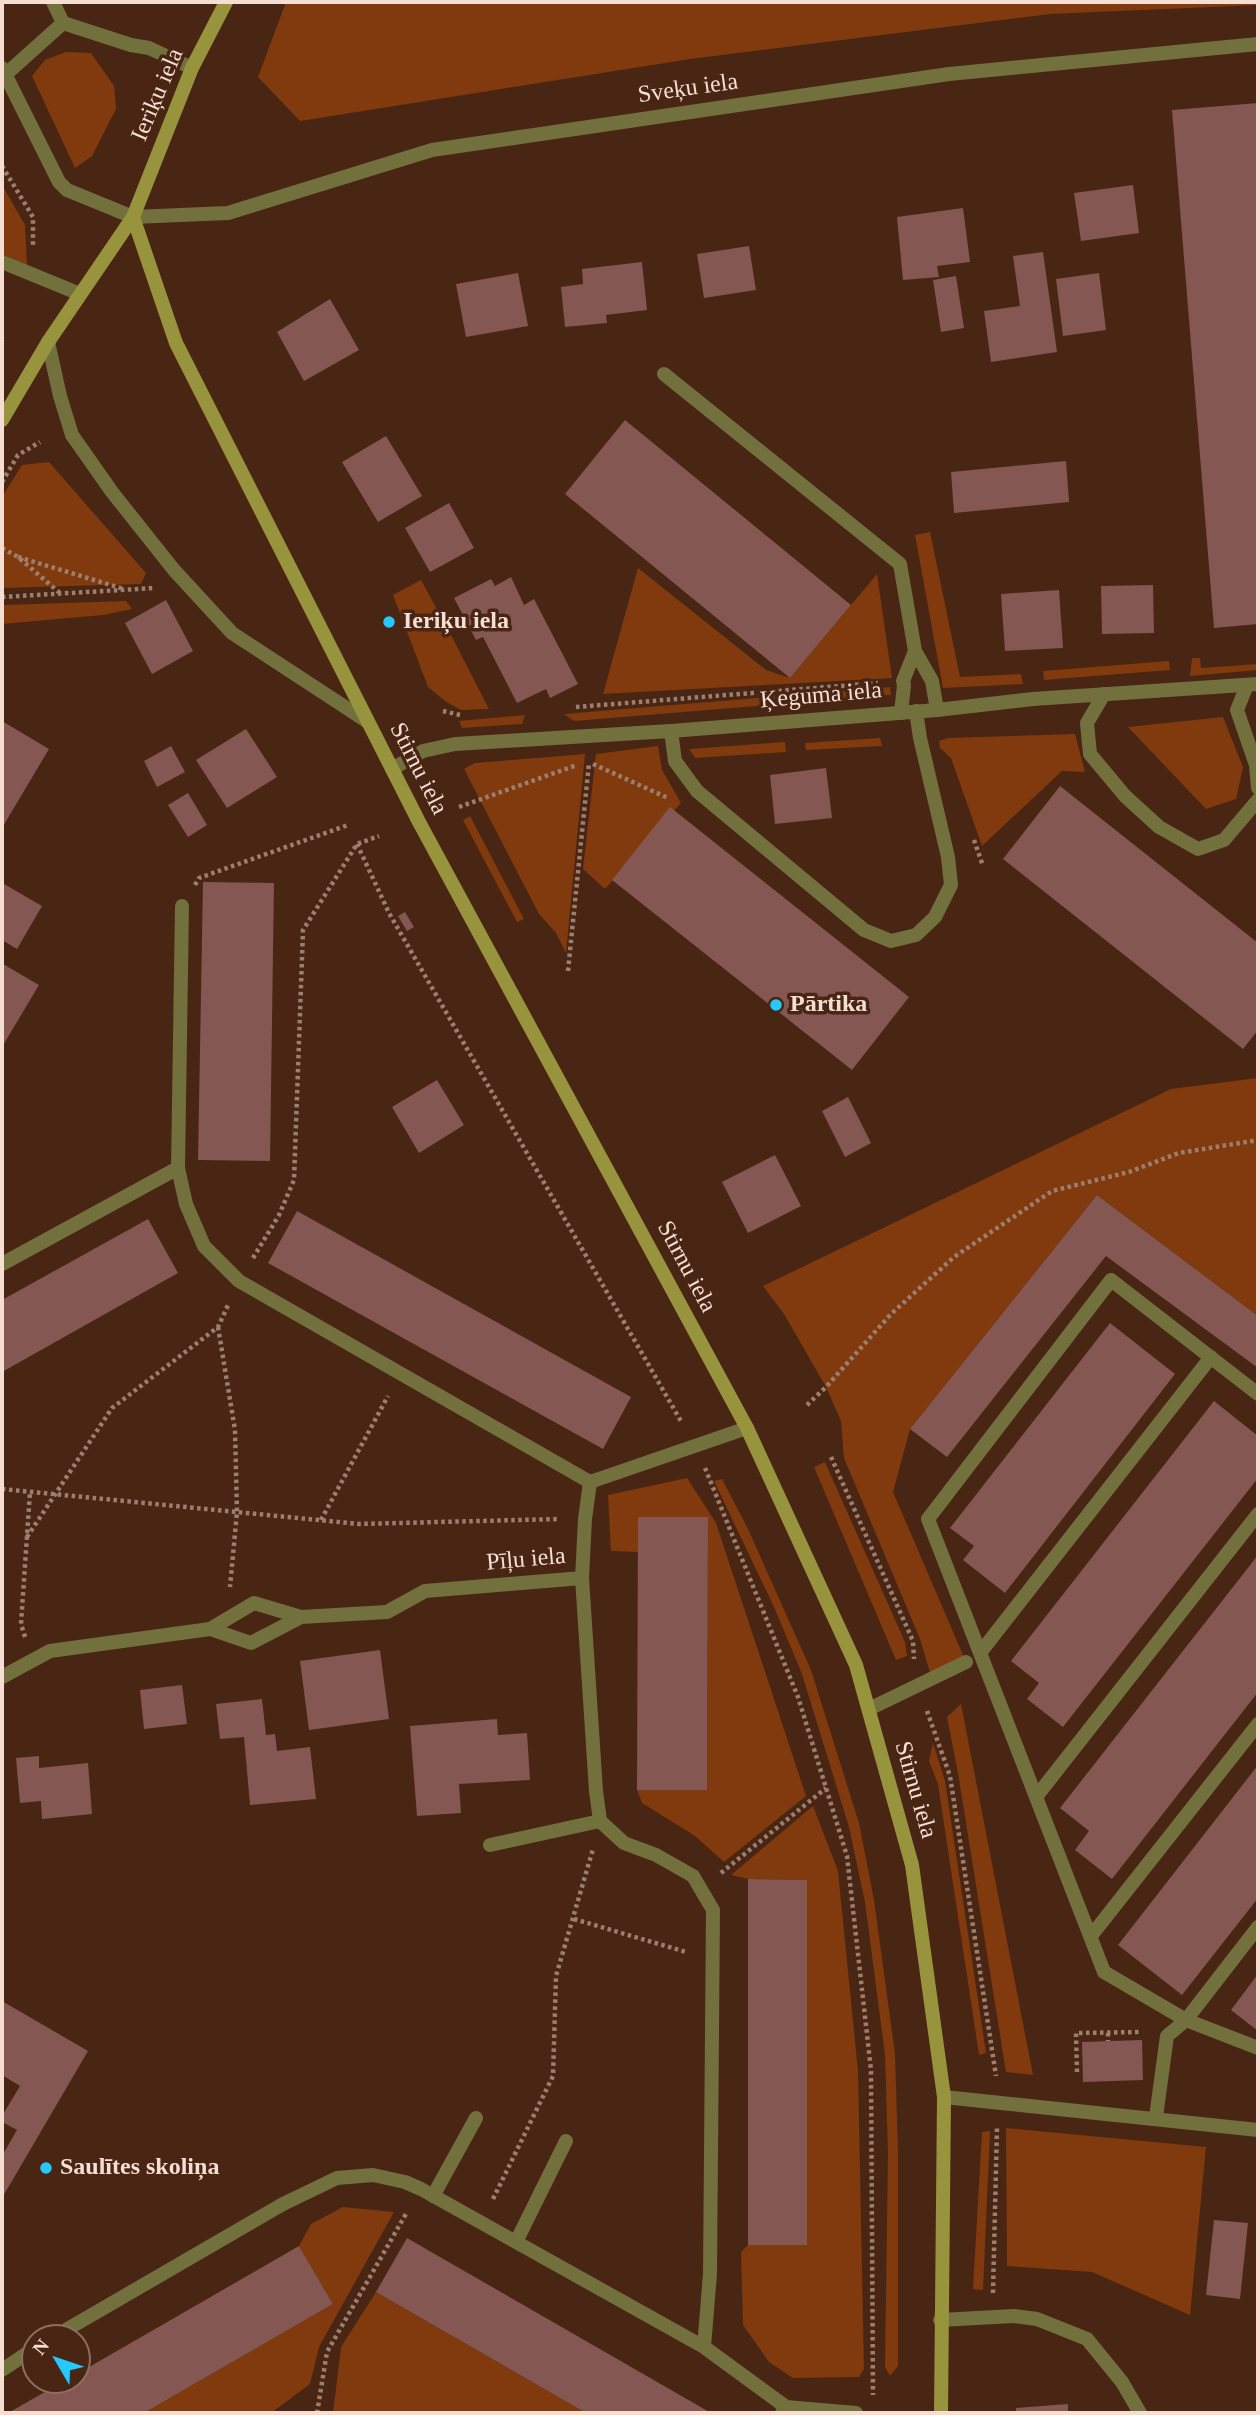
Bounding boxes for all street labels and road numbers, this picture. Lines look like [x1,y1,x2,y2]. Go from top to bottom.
street label: Ieriķu iela [126,44,190,146]
street label: Sveķu iela [636,68,740,110]
street label: Ķeguma iela [759,676,883,716]
street label: Stirnu iela [383,718,453,820]
street label: Stirnu iela [650,1216,722,1318]
street label: Pīļu iela [485,1542,567,1578]
street label: Stirnu iela [887,1738,943,1842]

